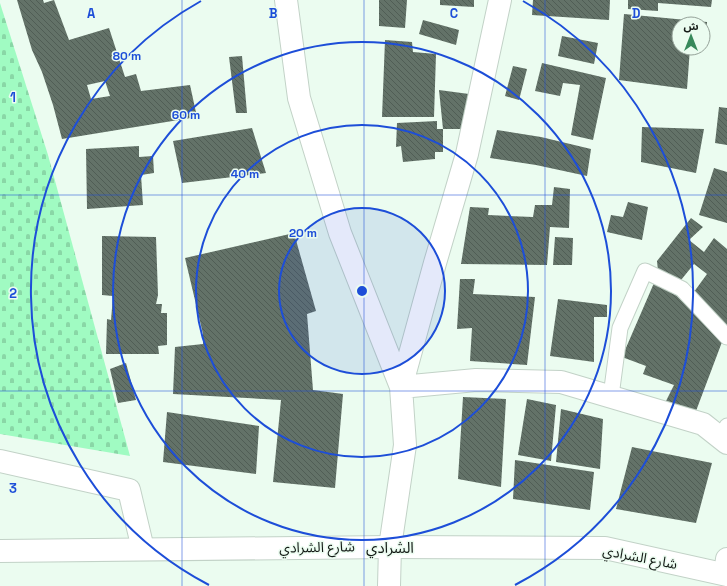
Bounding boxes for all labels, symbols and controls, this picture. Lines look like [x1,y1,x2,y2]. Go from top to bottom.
text: A [87,5,96,22]
text: B [269,5,278,22]
text: C [450,5,458,22]
text: D [632,5,641,22]
north arrow [671,16,711,56]
text: ش [683,19,699,33]
text: 80 m [113,48,141,64]
text: 1 [10,89,16,106]
text: 60 m [172,107,200,123]
text: 40 m [231,166,259,182]
text: 20 m [289,225,317,241]
centre of rings [355,284,369,298]
text: 2 [9,285,17,302]
text: 3 [9,480,17,497]
street label: شارع الشرادي [279,537,355,559]
district label: الشرادي [366,538,414,559]
street label: شارع الشرادي [601,541,679,575]

